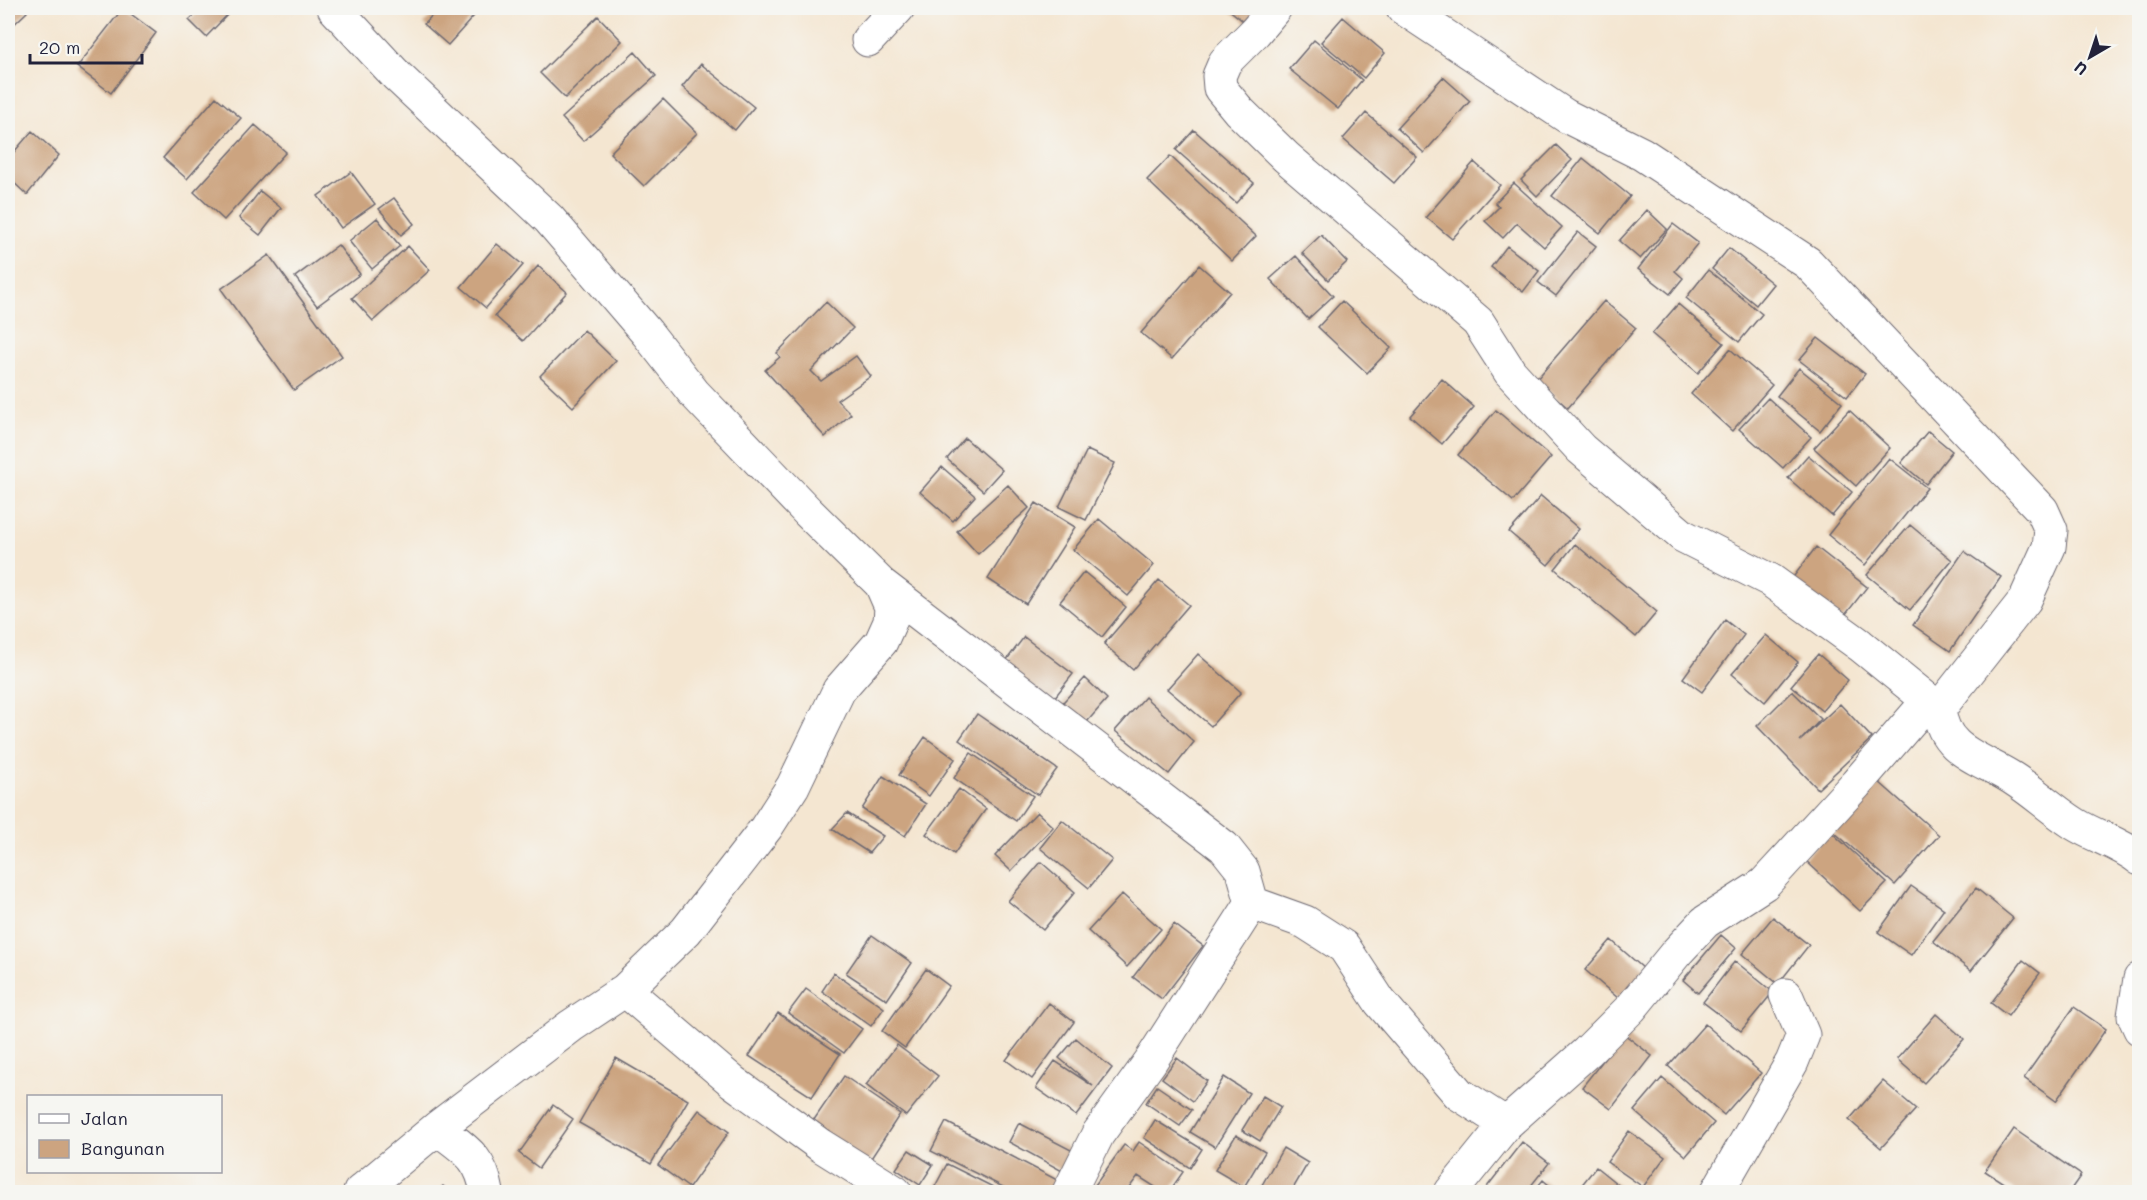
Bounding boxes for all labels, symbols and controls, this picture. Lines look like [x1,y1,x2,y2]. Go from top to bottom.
scale bar [30,27,142,65]
north arrow [2060,27,2120,87]
text: 20 m [39,35,80,59]
text: U [2069,57,2091,81]
legend [27,1095,222,1173]
text: Jalan [81,1106,128,1130]
text: Bangunan [81,1136,165,1160]

